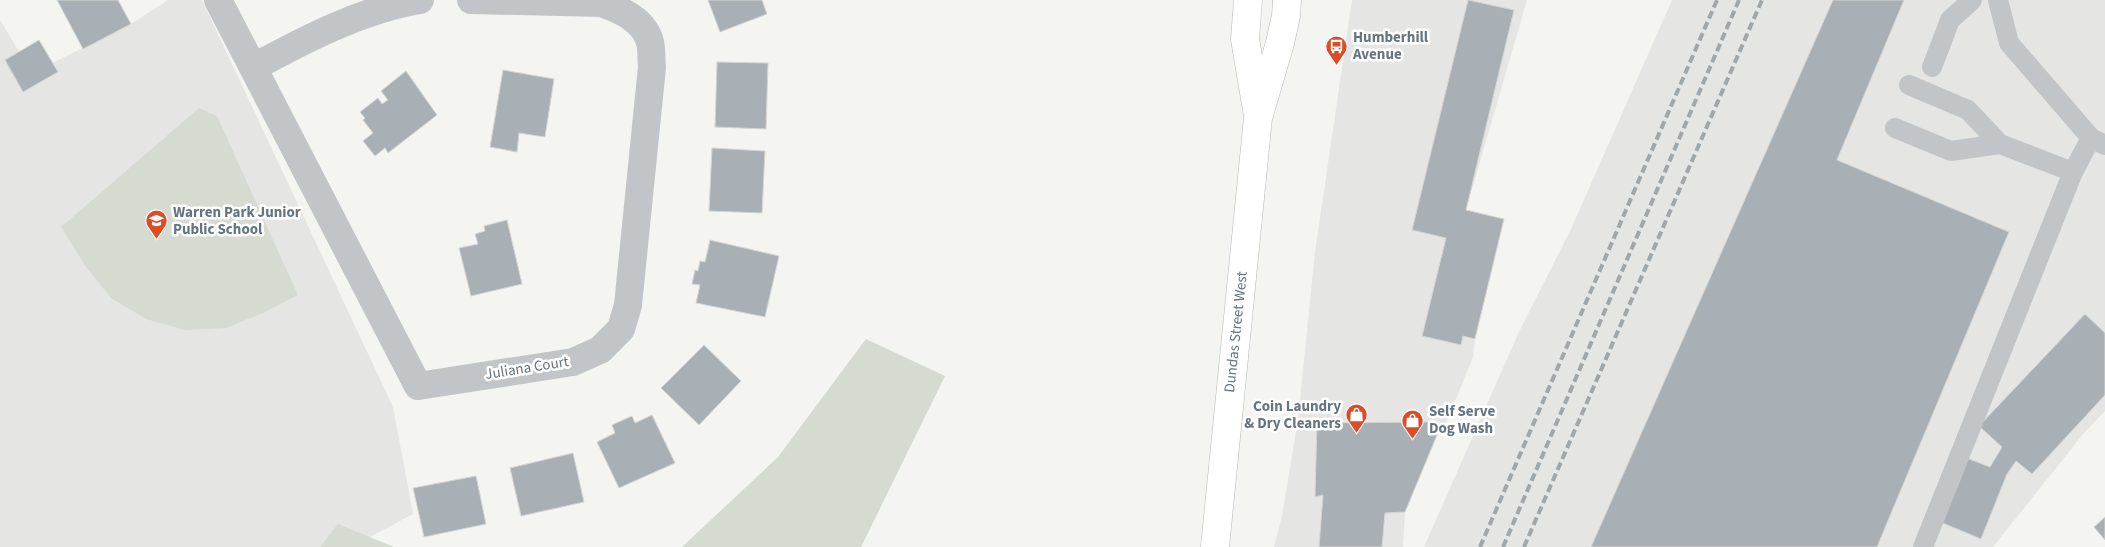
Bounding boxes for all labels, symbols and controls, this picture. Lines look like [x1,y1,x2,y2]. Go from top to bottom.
place label: Humberhill Avenue [1352,27,1429,65]
bus stop icon: Humberhill Avenue [1325,34,1349,65]
place label: Warren Park Junior Public School [173,202,301,240]
school or university icon: Warren Park Junior Public School [145,209,169,240]
street label: Dundas Street West [1219,270,1253,394]
street label: Juliana Court [484,351,570,385]
place label: Coin Laundry & Dry Cleaners [1244,396,1341,434]
place label: Self Serve Dog Wash [1429,401,1495,439]
shop icon: Coin Laundry & Dry Cleaners [1345,403,1369,434]
shop icon: Self Serve Dog Wash [1401,408,1425,439]

